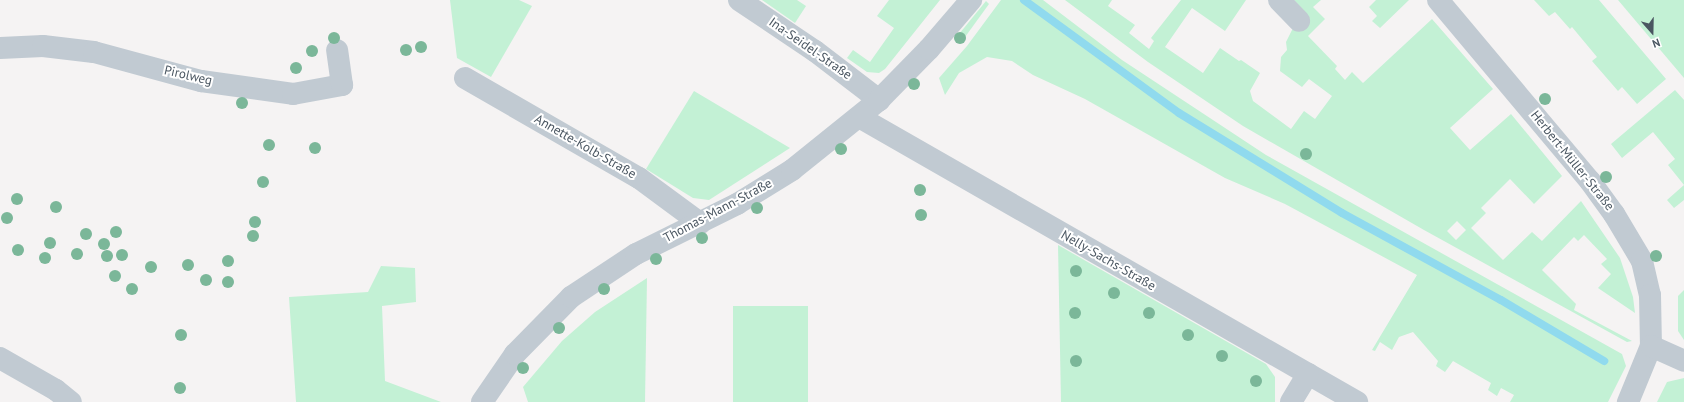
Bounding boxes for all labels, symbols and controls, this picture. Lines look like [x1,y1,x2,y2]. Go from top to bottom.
north arrow [1632,12,1672,52]
street label: Ina-Seidel-Straße [766,15,854,83]
text: N [1650,35,1662,51]
street label: Pirolweg [162,63,214,89]
street label: Herbert-Müller-Straße [1527,108,1617,214]
street label: Annette-Kolb-Straße [531,112,639,182]
street label: Thomas-Mann-Straße [661,176,775,246]
street label: Nelly-Sachs-Straße [1058,228,1158,294]

